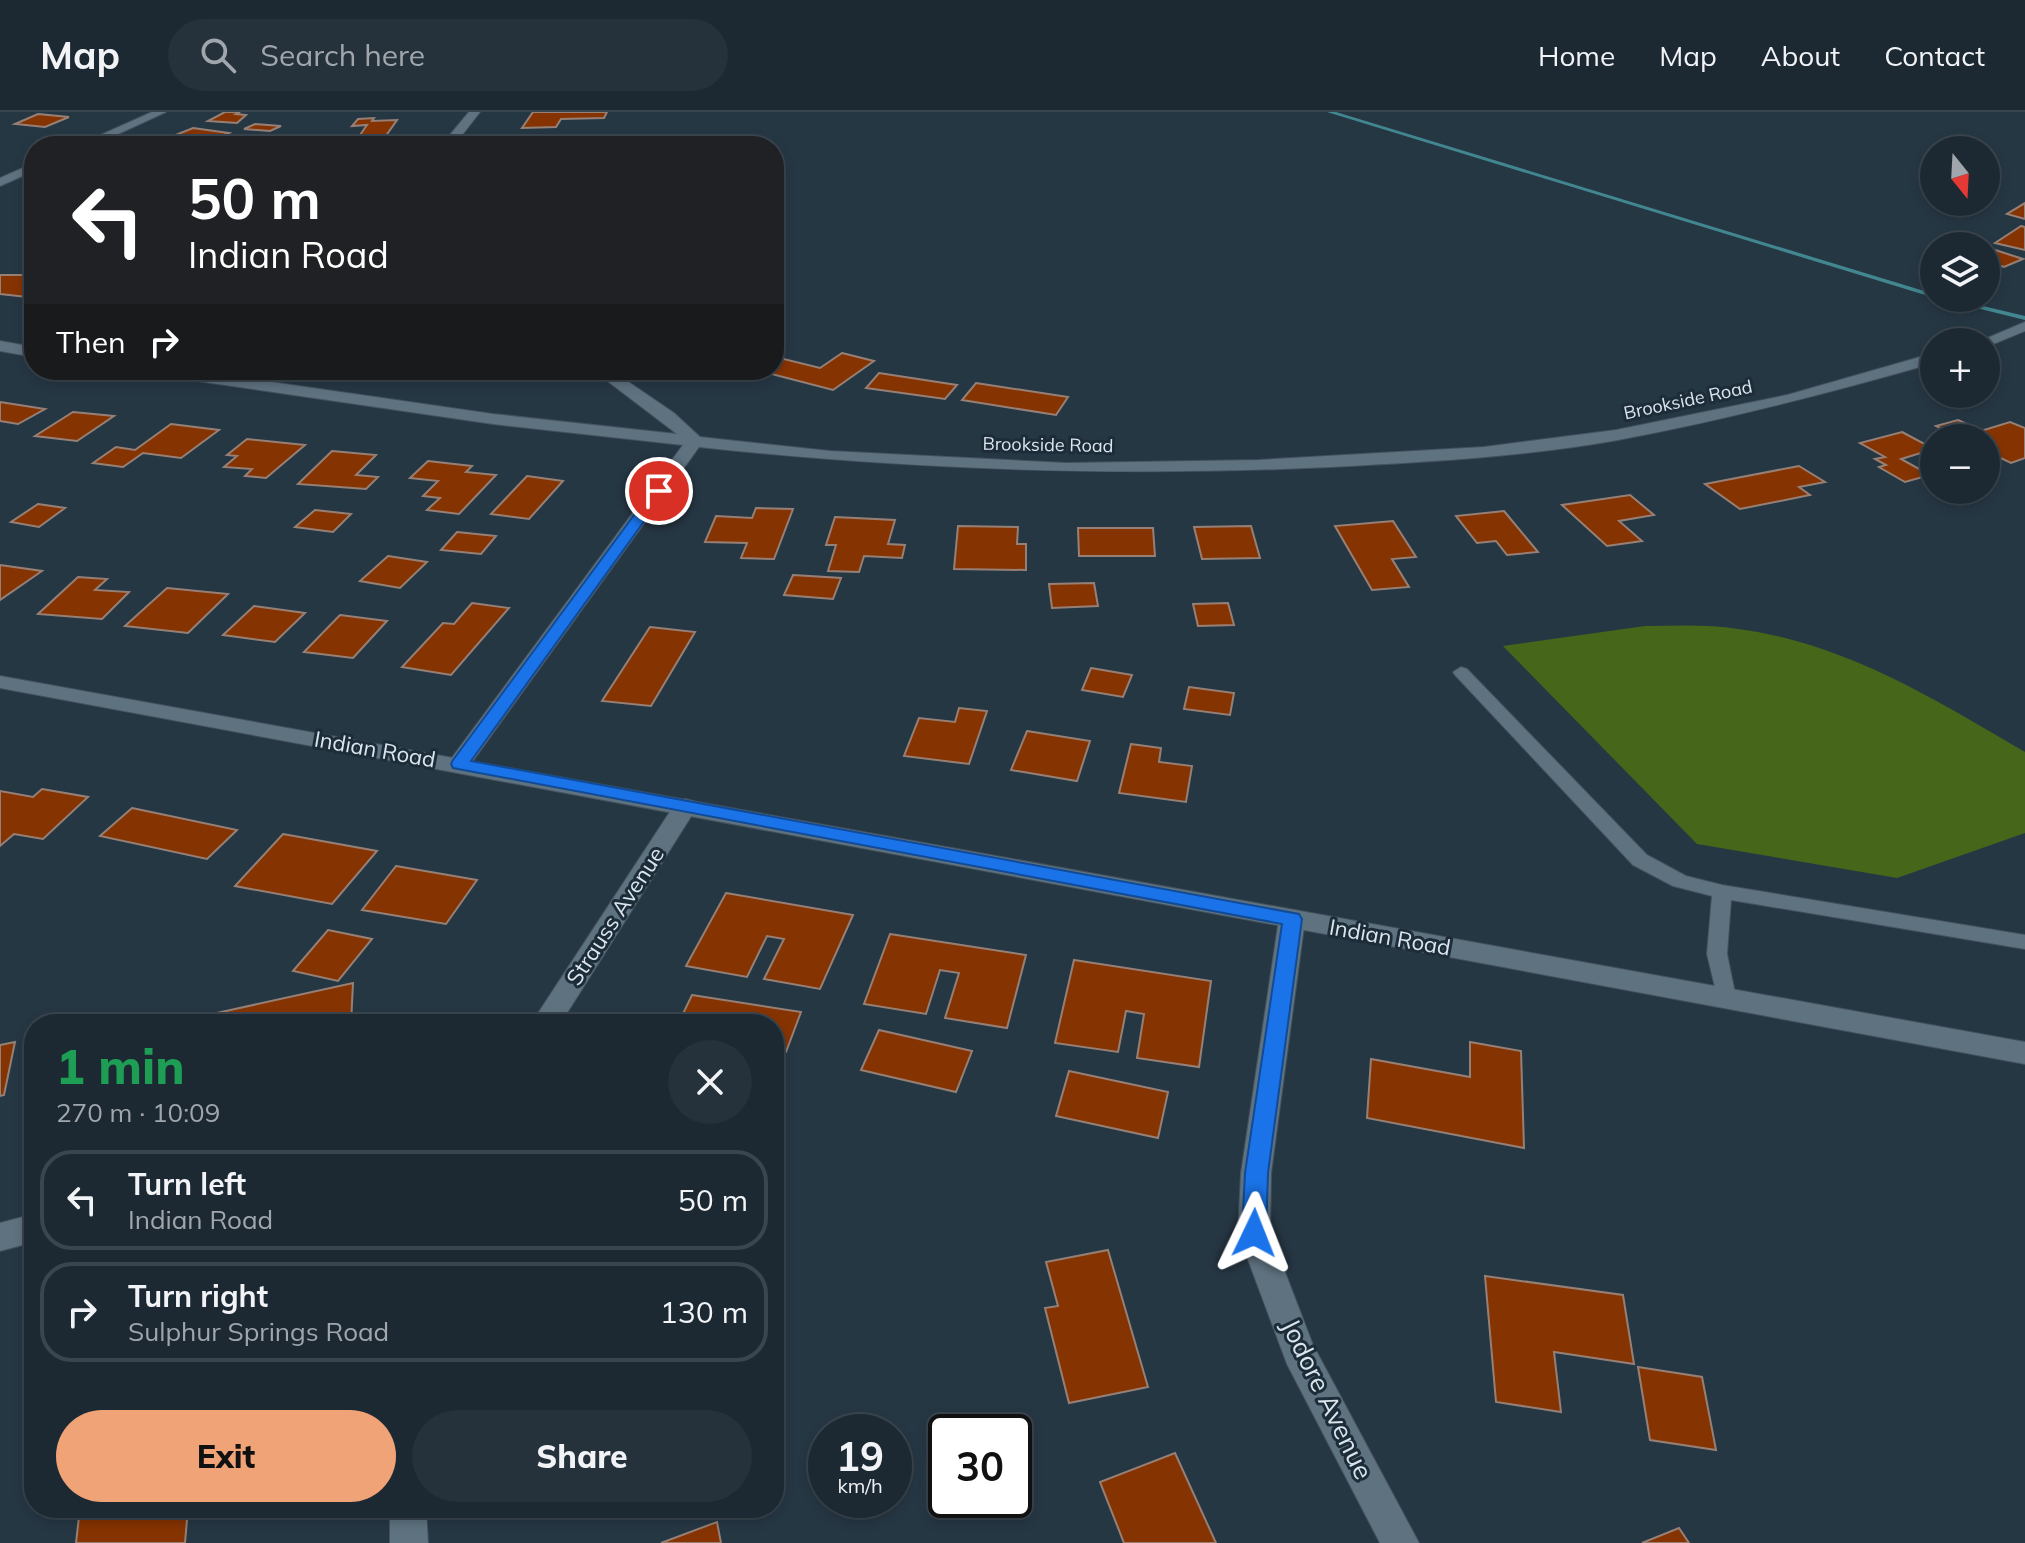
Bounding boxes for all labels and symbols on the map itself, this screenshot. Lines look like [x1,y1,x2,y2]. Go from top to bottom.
north arrow [1920,136,2000,216]
street label: Brookside Road [1621,375,1754,424]
street label: Brookside Road [982,432,1114,457]
pin [625,457,693,525]
street label: Indian Road [312,725,438,773]
street label: Strauss Avenue [560,842,670,990]
street label: Indian Road [1327,913,1453,961]
position arrow [1212,1191,1296,1275]
street label: Jodore Avenue [1274,1313,1381,1484]
speed limit sign: 30 [928,1414,1032,1518]

